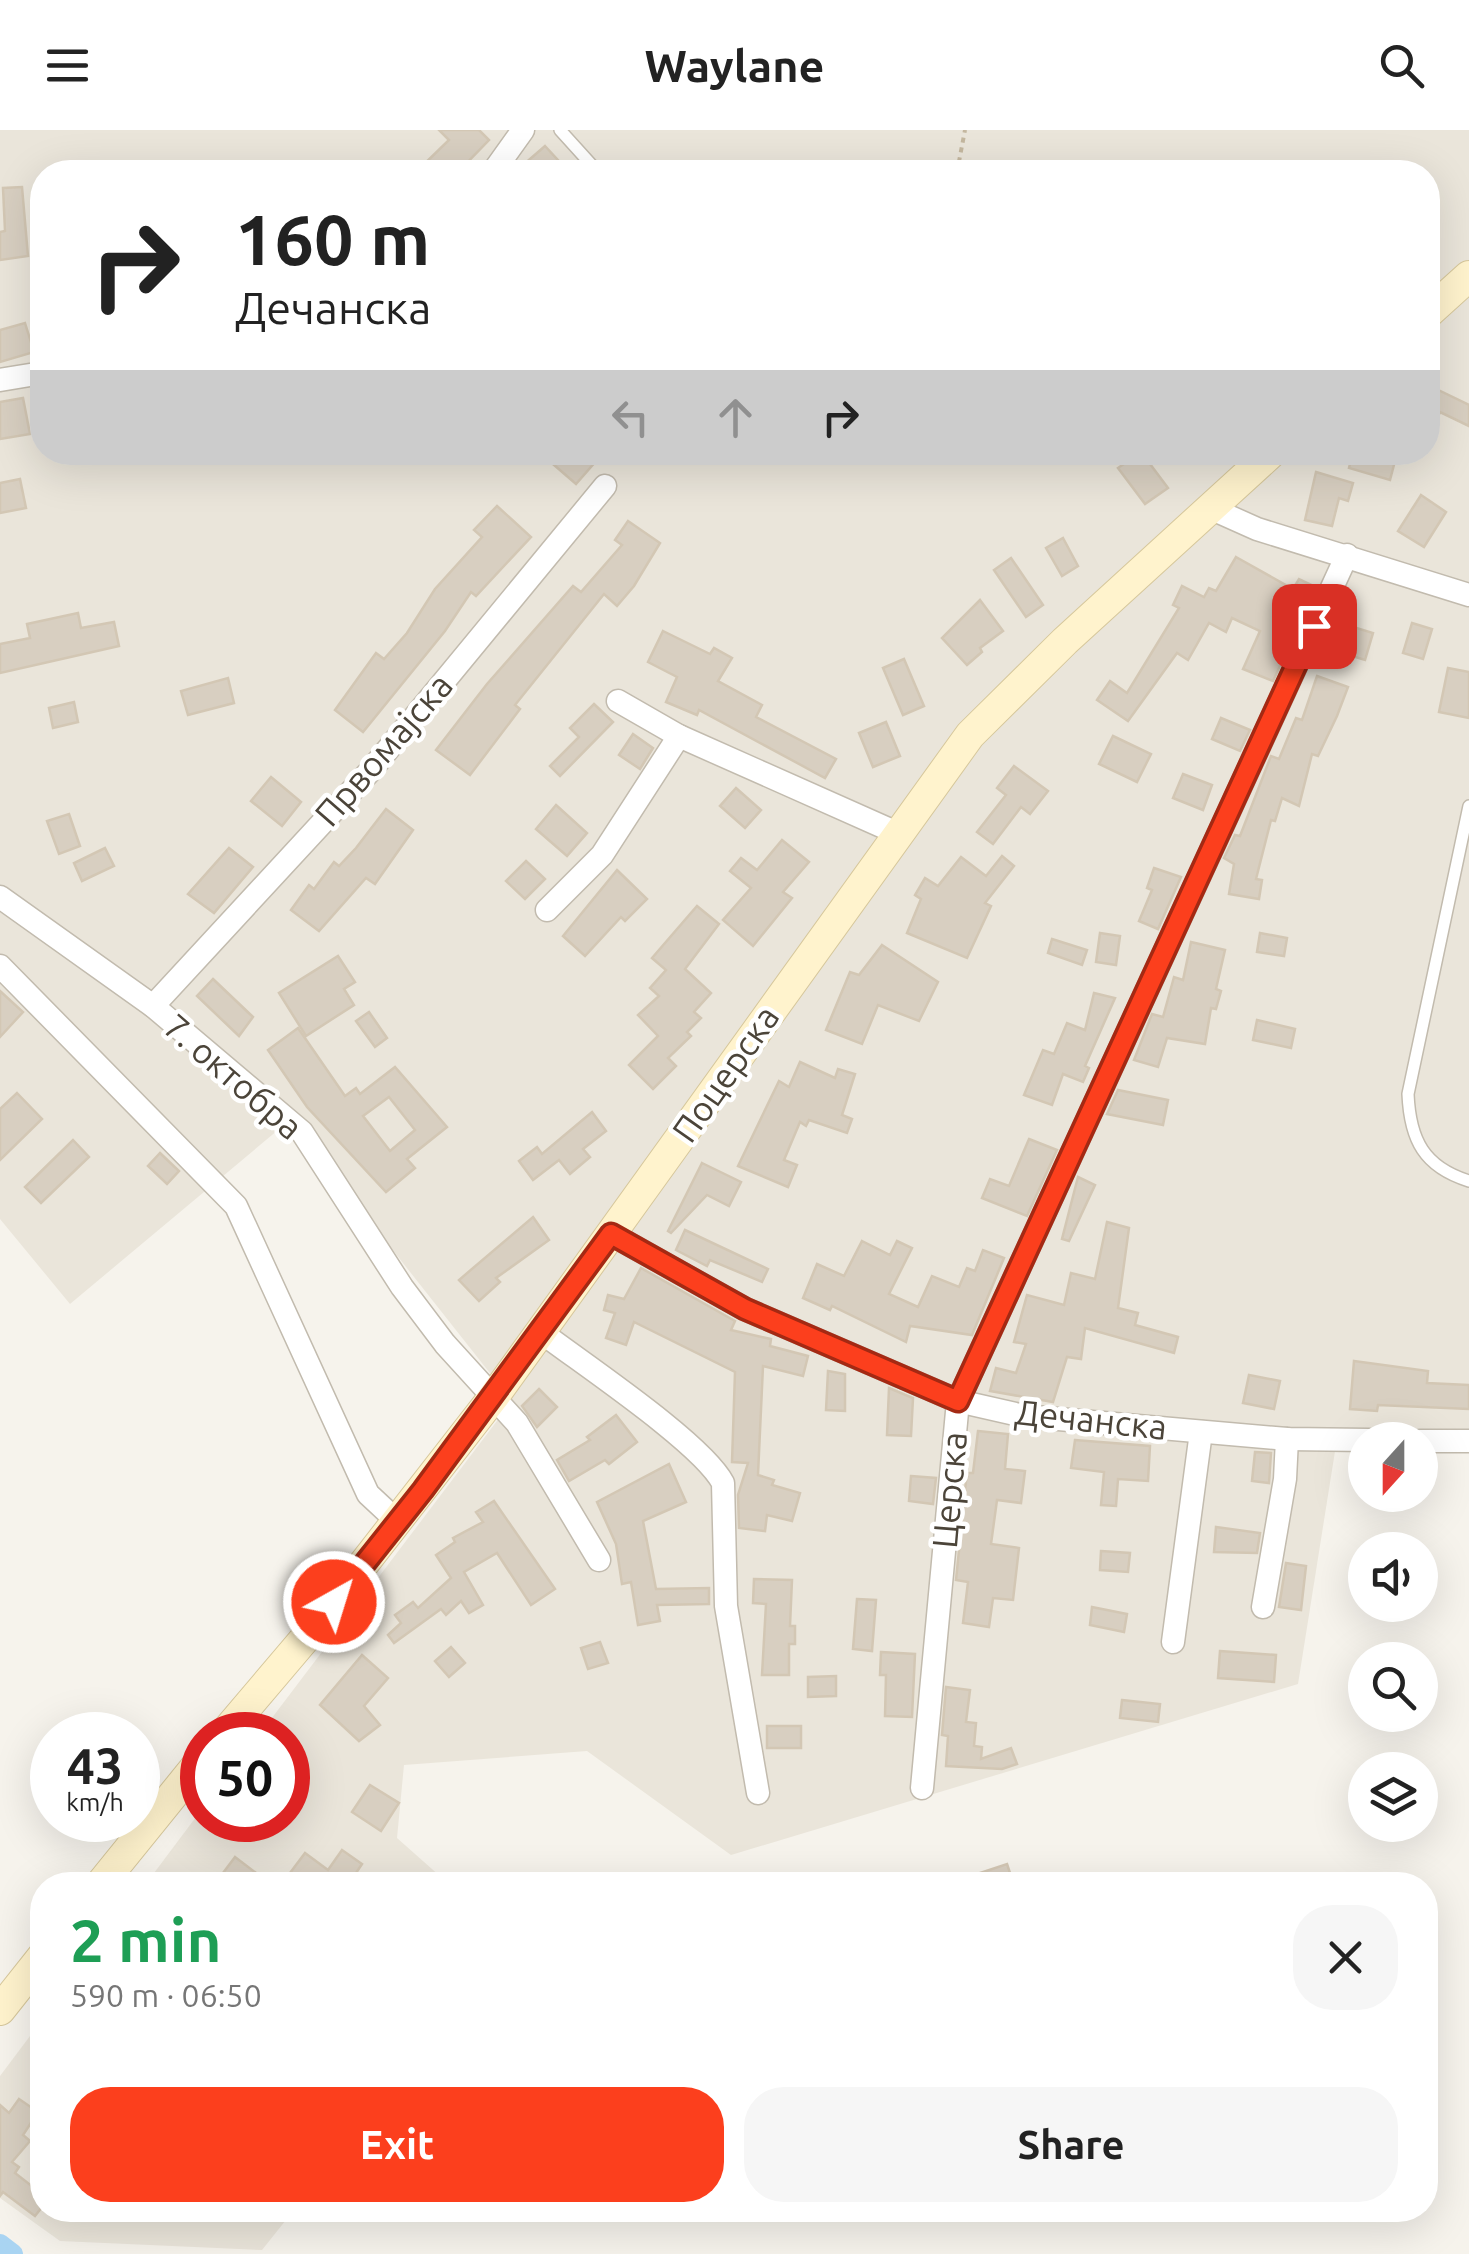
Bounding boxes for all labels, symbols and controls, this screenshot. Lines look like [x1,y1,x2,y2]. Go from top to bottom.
icon: menu [40,38,95,93]
icon: search [1374,38,1429,93]
text: Waylane [645,40,824,91]
icon: right [70,200,200,330]
text: 160 m [235,200,430,278]
text: Дечанска [235,282,431,333]
icon: left [603,390,658,445]
icon: ahead [708,390,763,445]
icon: right [813,390,868,445]
pin [1272,584,1357,669]
icon: arrive [1287,599,1342,654]
street label: Првомајска [306,665,460,834]
street label: Поцерска [664,998,787,1149]
street label: 7. октобра [156,1005,311,1147]
street label: Дечанска [1013,1391,1169,1447]
north arrow [1348,1422,1438,1512]
map controls [1348,1422,1438,1842]
street label: Церска [924,1430,974,1550]
button: sound [1348,1532,1438,1622]
position arrow [282,1550,386,1654]
button: search [1348,1642,1438,1732]
speed limit sign: 50 [180,1712,310,1842]
text: 43 [67,1737,123,1793]
button: layers [1348,1752,1438,1842]
text: km/h [66,1788,124,1816]
button: close [1293,1905,1398,2010]
text: 2 min [70,1906,222,1973]
text: 590 m · 06:50 [70,1977,262,2013]
button: Exit [70,2087,724,2202]
button: Share [744,2087,1398,2202]

